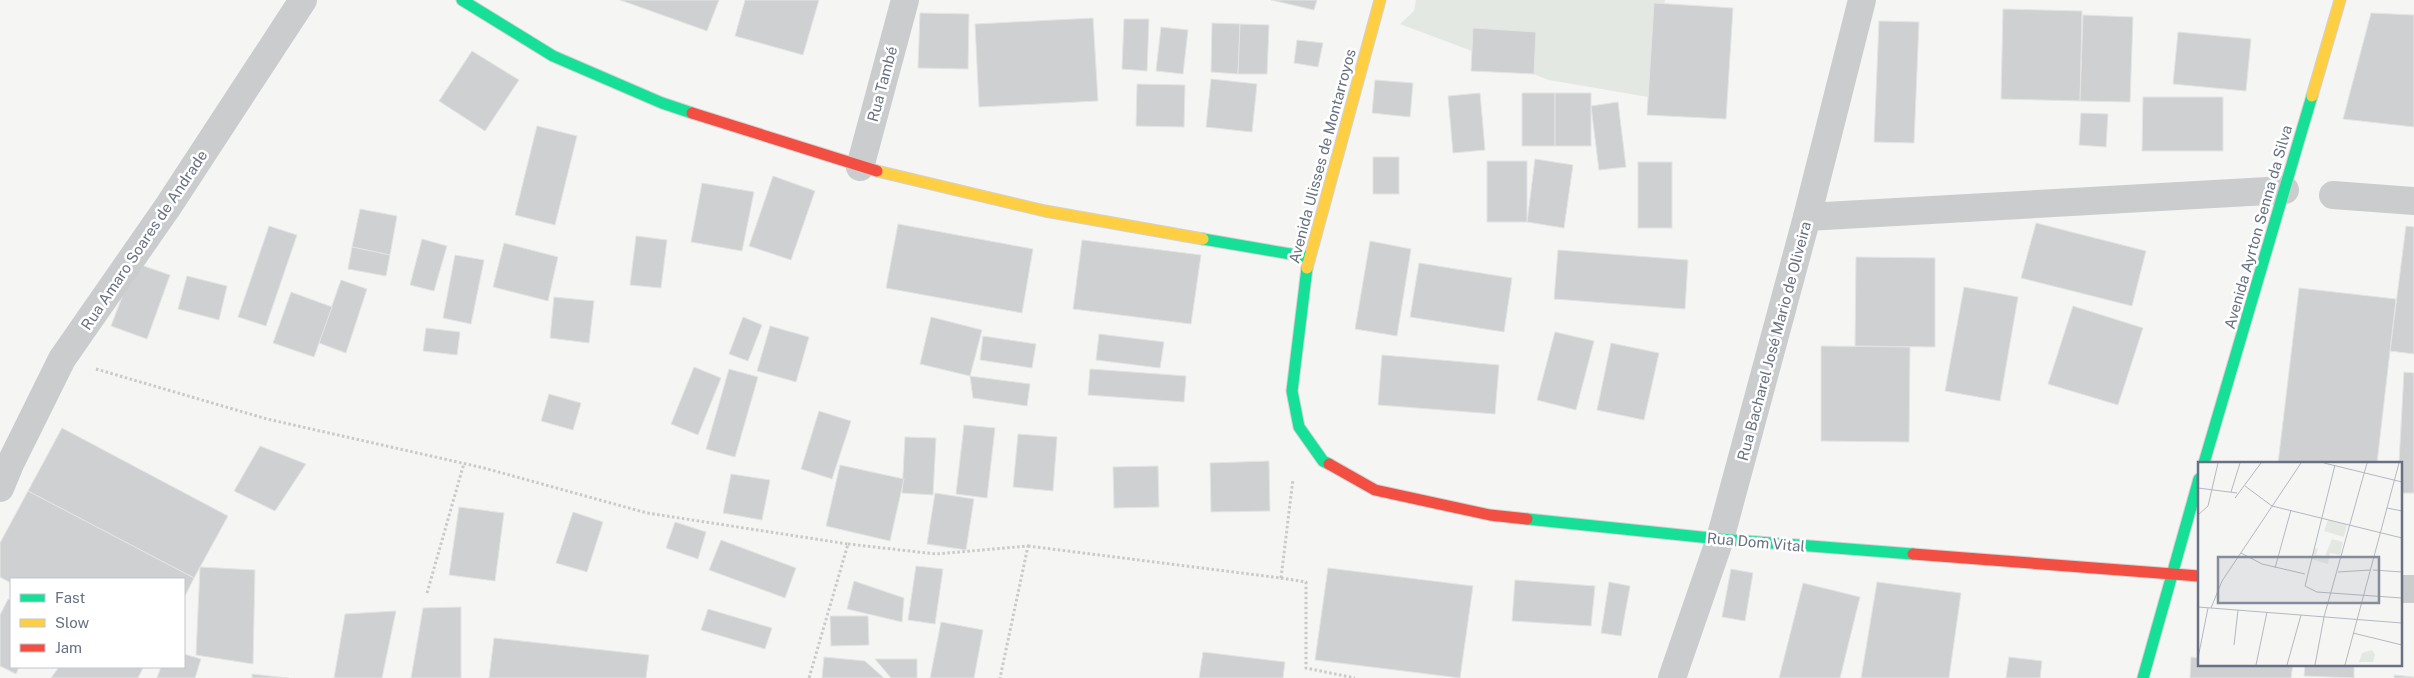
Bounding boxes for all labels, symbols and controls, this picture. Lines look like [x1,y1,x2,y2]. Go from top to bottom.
street label: Rua També [864,44,900,124]
street label: Avenida Ulisses de Montarroyos [1285,47,1359,265]
street label: Avenida Ayrton Senna da Silva [2221,123,2295,331]
street label: Rua Amaro Soares de Andrade [77,147,211,333]
street label: Rua Bacharel José Mario de Oliveira [1734,220,1814,462]
inset map [2198,462,2402,666]
street label: Rua Dom Vital [1706,529,1806,555]
legend [10,578,185,668]
text: Fast [55,589,85,606]
text: Slow [55,614,90,631]
text: Jam [55,639,82,656]

